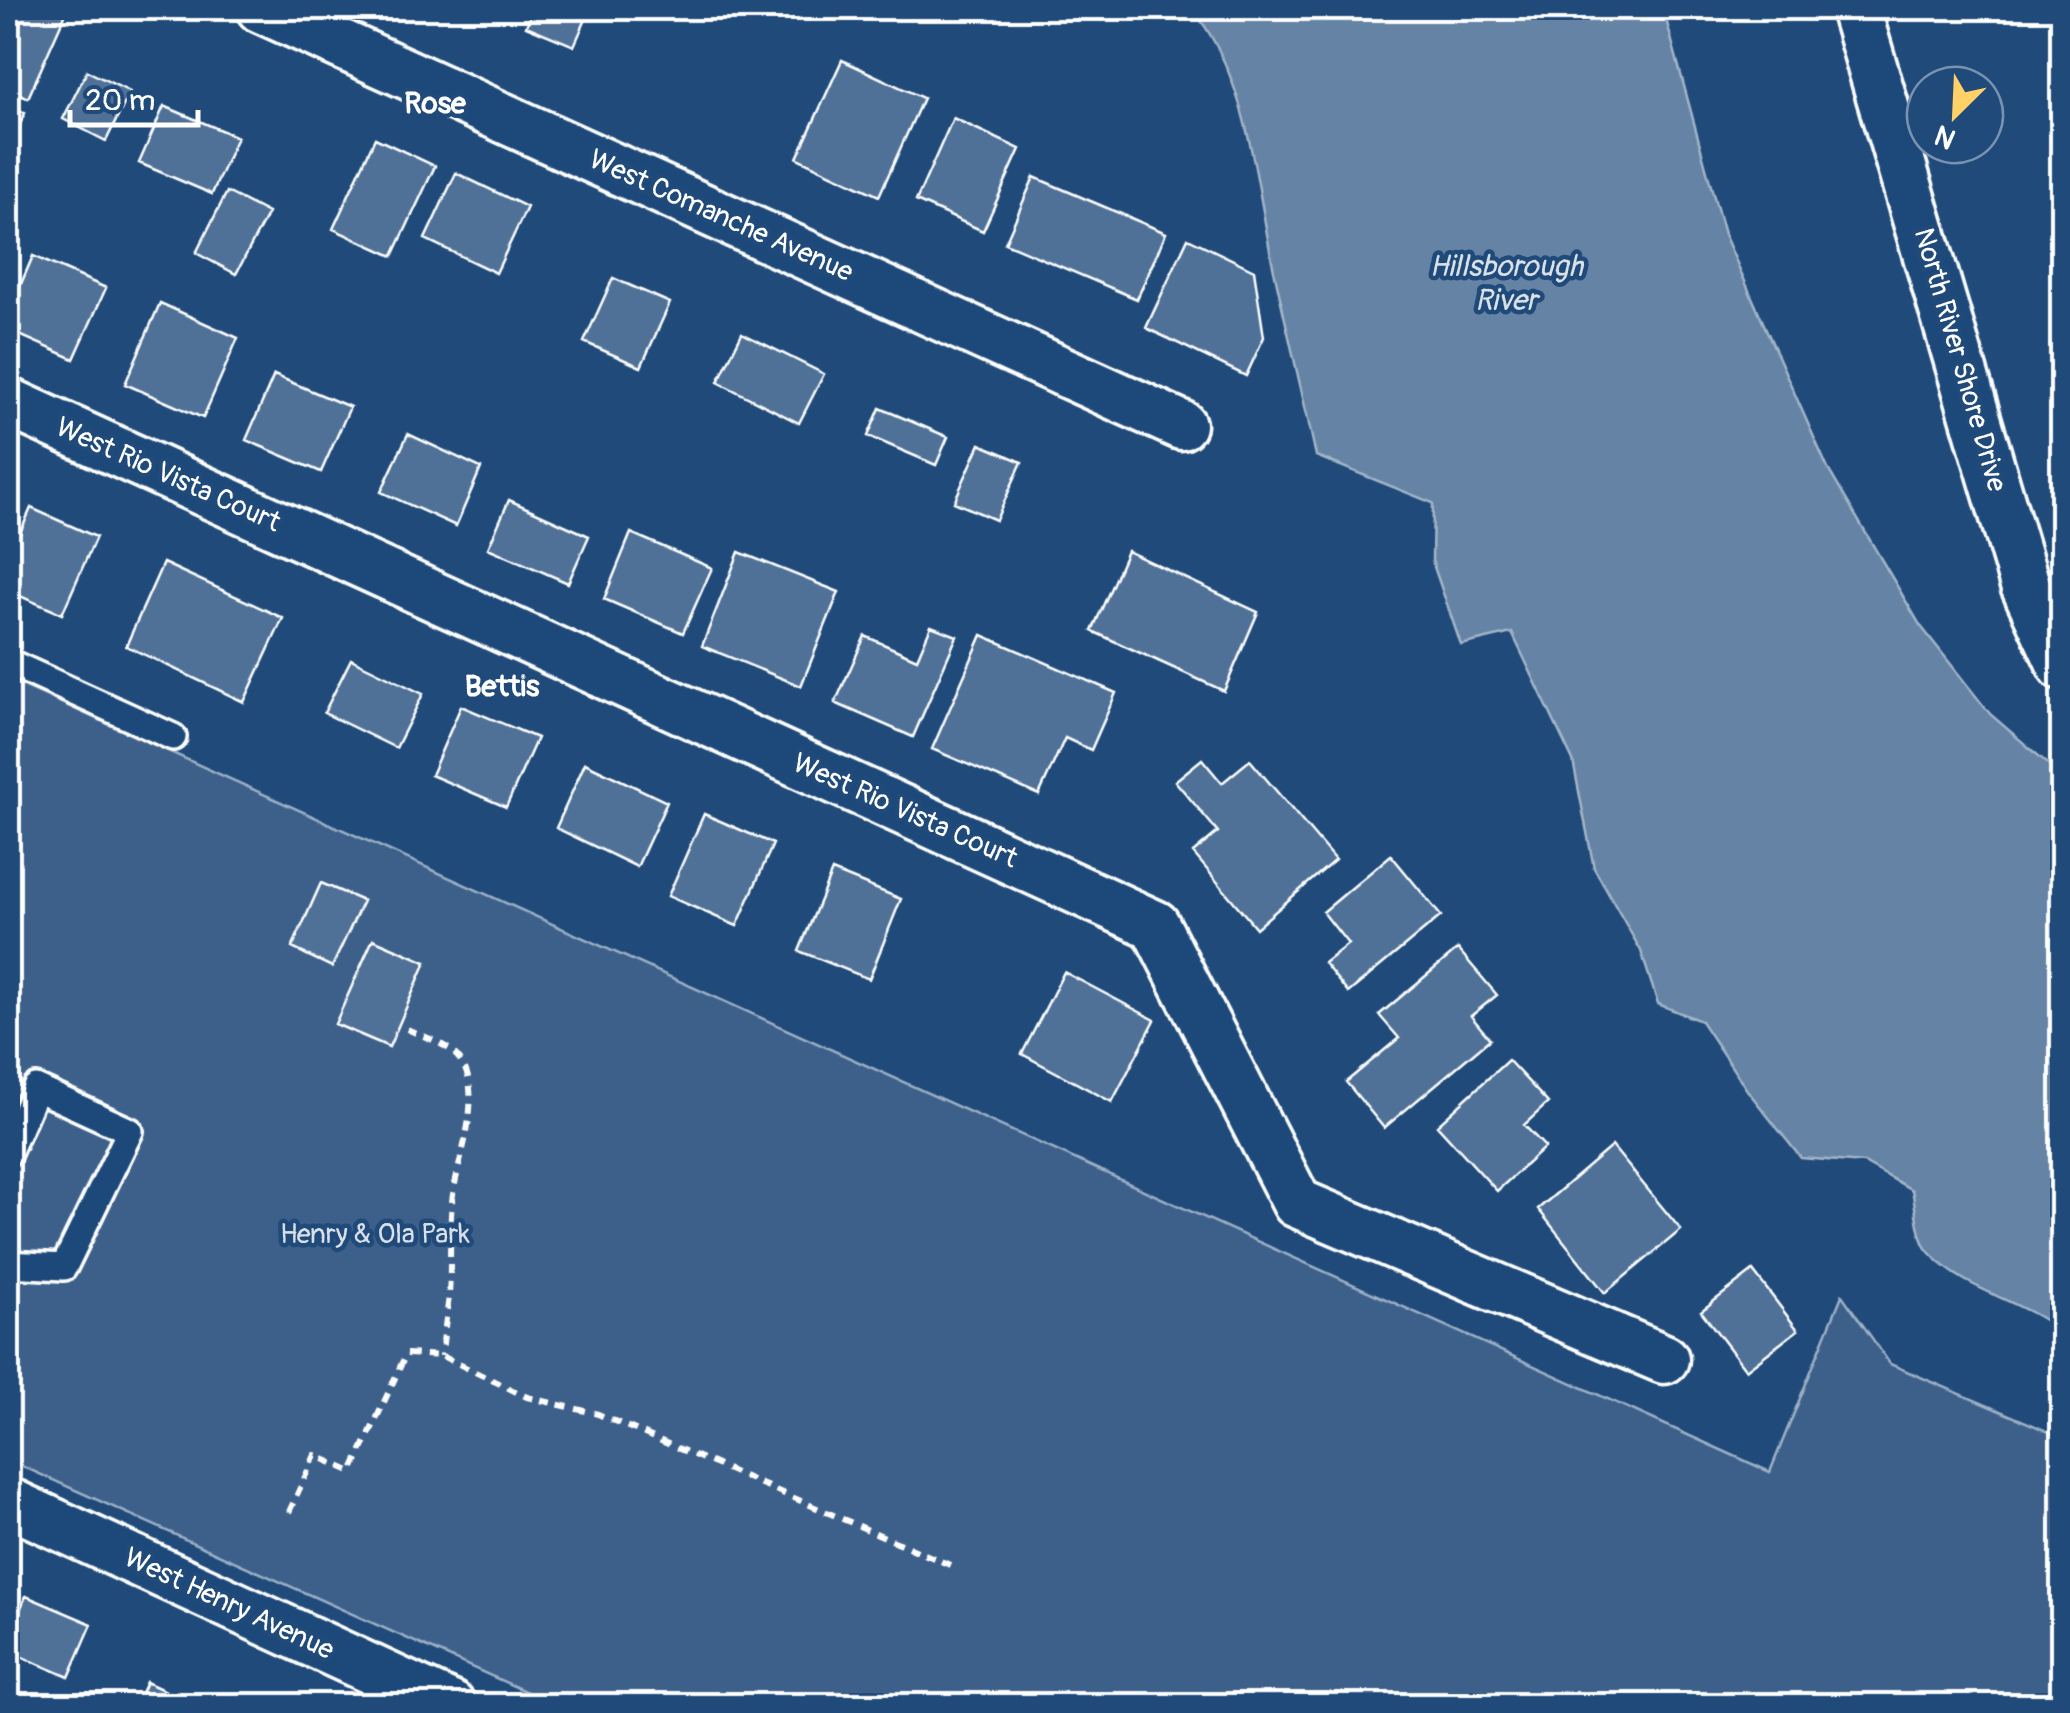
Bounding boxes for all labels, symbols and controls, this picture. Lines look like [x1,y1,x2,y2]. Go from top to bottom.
scale bar [70,65,198,127]
north arrow [1905,65,2005,165]
text: 20 m [85,82,155,119]
district label: Rose [404,85,467,122]
text: N [1930,117,1961,156]
street label: West Comanche Avenue [584,142,859,290]
street label: North River Shore Drive [1906,224,2014,496]
water label: Hillsborough River [1429,248,1585,319]
street label: West Rio Vista Court [50,410,286,541]
district label: Bettis [465,668,540,705]
street label: West Rio Vista Court [787,746,1023,877]
park label: Henry & Ola Park [280,1217,470,1252]
street label: West Henry Avenue [119,1540,340,1668]

